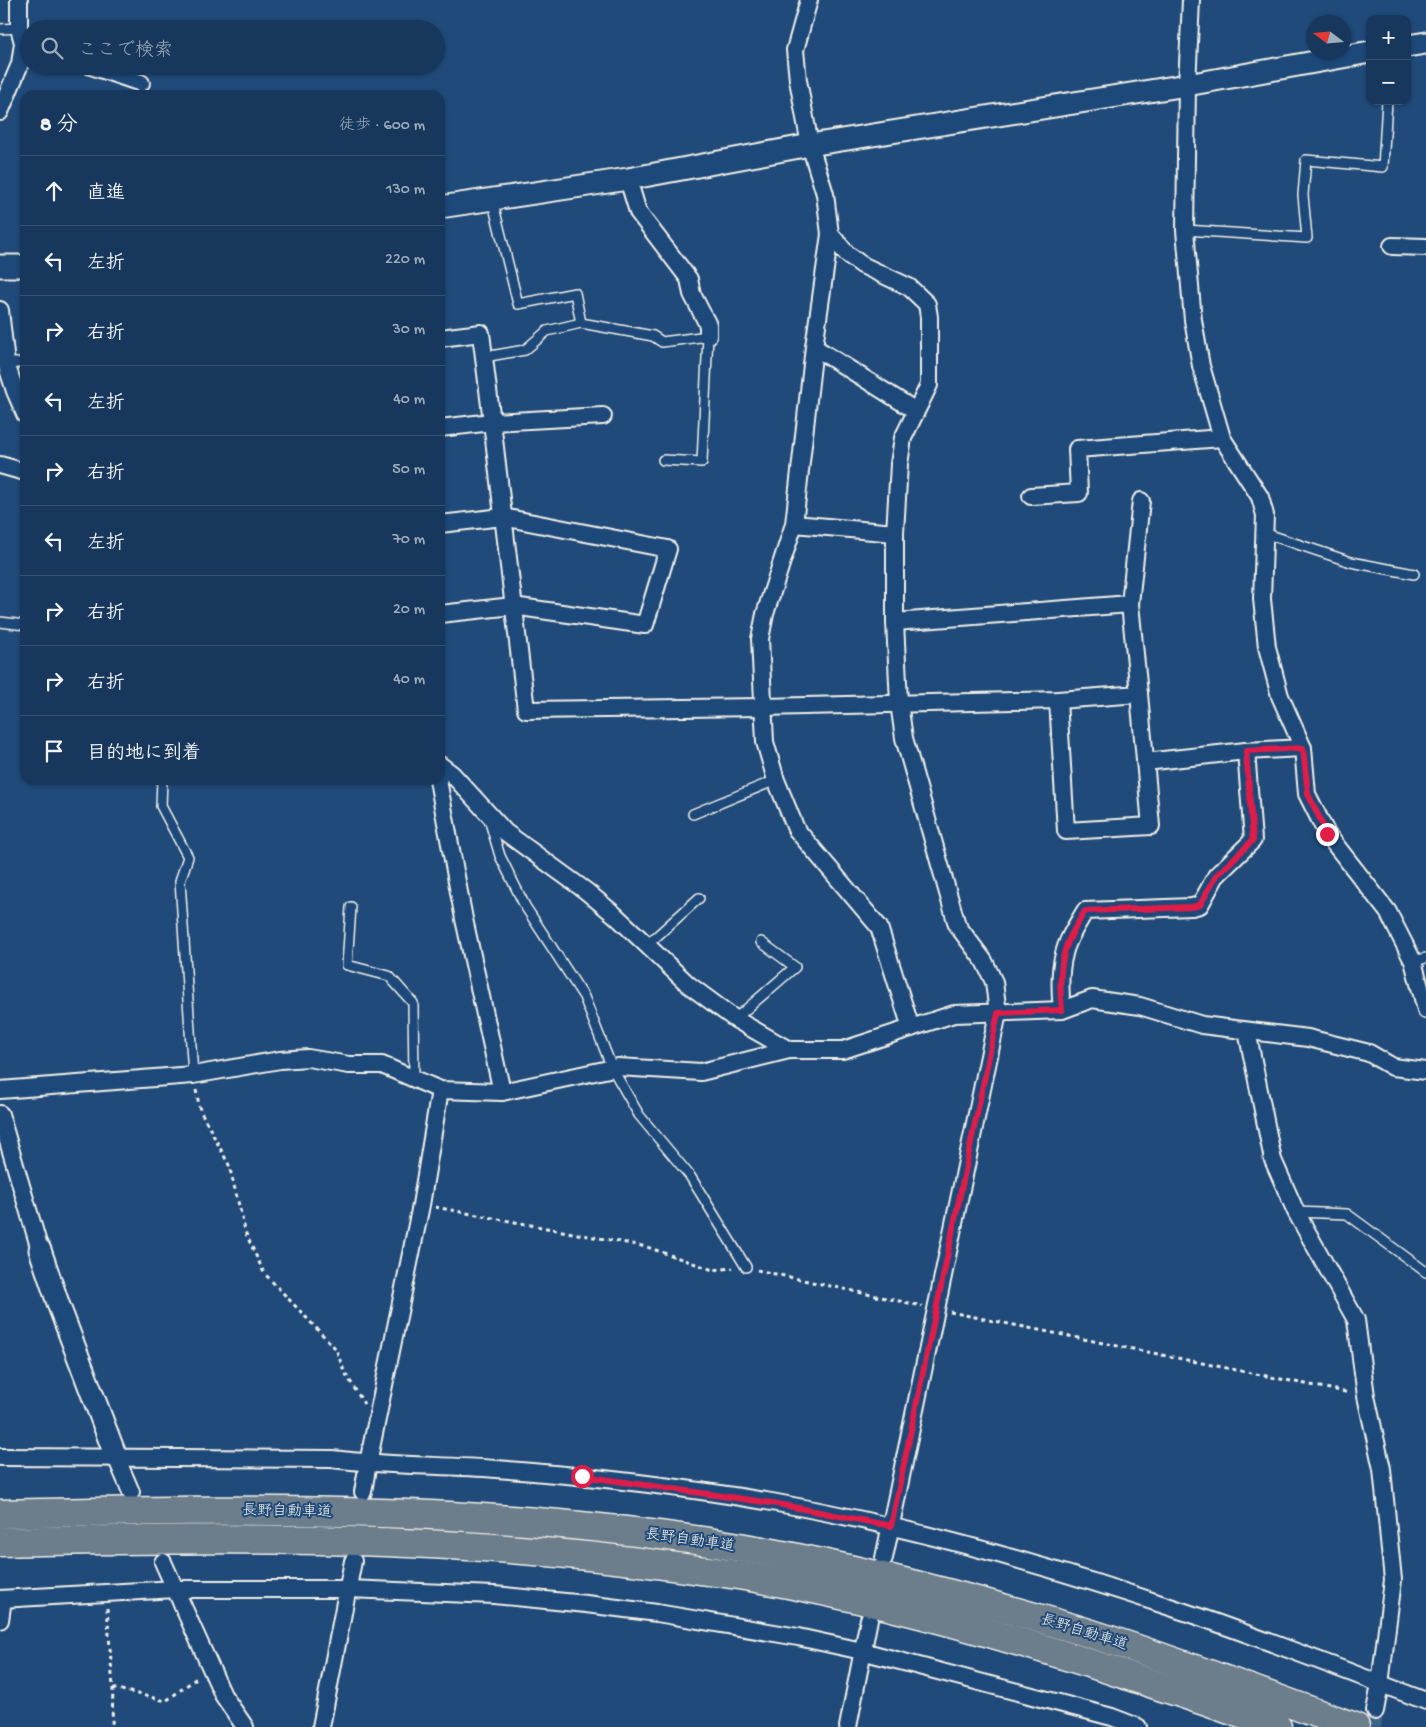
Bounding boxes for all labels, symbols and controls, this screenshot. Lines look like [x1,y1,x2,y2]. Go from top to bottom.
north arrow [1306,15,1351,60]
map controls [1366,15,1411,105]
button: + [1366,15,1411,60]
search box [20,20,445,75]
icon: search [38,34,66,62]
text: ここで検索 [78,40,173,63]
button: − [1366,60,1411,105]
text: 8 分 [40,114,77,139]
text: 徒歩 · 600 m [339,117,425,136]
icon: ahead [40,177,68,205]
text: 130 m [386,181,425,200]
text: 直進 [87,183,125,206]
icon: left [40,247,68,275]
text: 220 m [385,251,425,270]
text: 左折 [87,253,125,276]
icon: right [40,317,68,345]
text: 30 m [392,321,425,340]
text: 右折 [87,323,125,346]
icon: left [40,387,68,415]
text: 40 m [393,391,425,410]
text: 左折 [87,393,125,416]
icon: right [40,457,68,485]
text: 50 m [392,461,425,480]
text: 右折 [87,463,125,486]
icon: left [40,527,68,555]
text: 70 m [392,531,425,550]
text: 左折 [87,533,125,556]
icon: right [40,597,68,625]
text: 20 m [393,601,425,620]
text: 右折 [87,603,125,626]
icon: right [40,667,68,695]
text: 40 m [393,671,425,690]
text: 右折 [87,673,125,696]
icon: arrive [40,737,68,765]
text: 目的地に到着 [87,743,201,766]
route end [1316,823,1339,846]
route start [571,1465,594,1488]
street label: 長野自動車道 [242,1501,332,1522]
street label: 長野自動車道 [644,1525,736,1556]
street label: 長野自動車道 [1038,1610,1130,1655]

